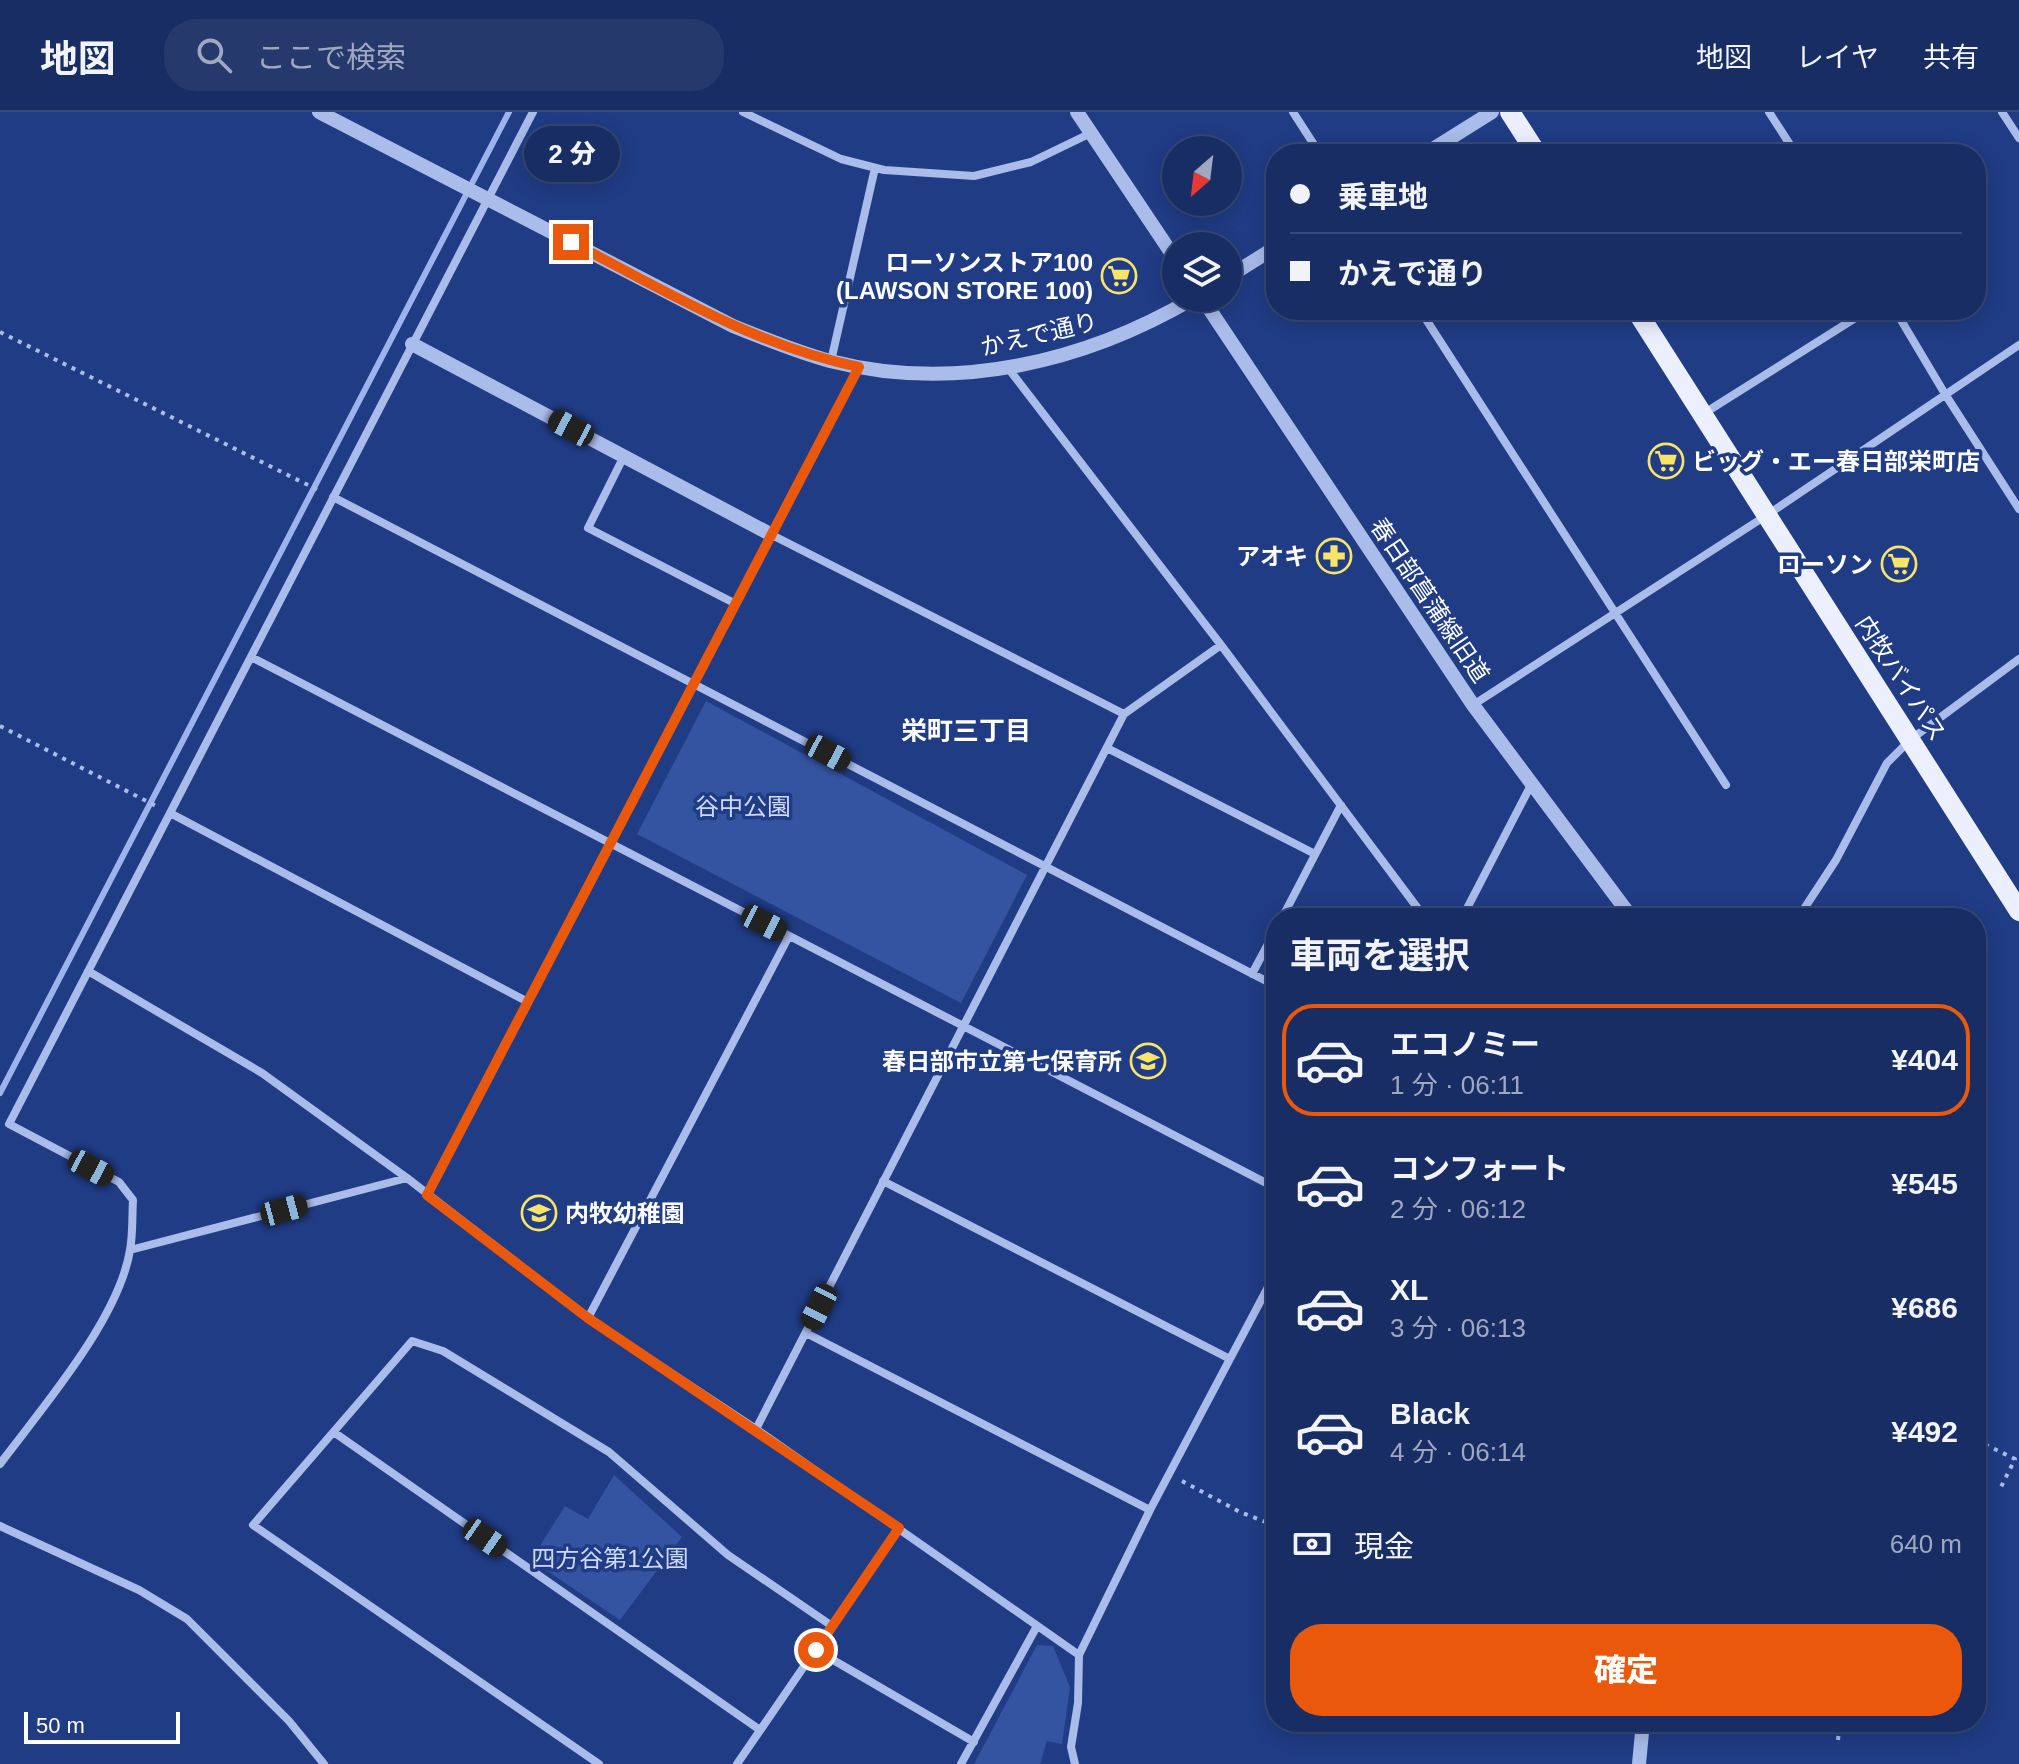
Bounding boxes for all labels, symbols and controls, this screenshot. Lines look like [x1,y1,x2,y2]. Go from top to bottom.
search box [164,19,724,91]
icon: search [192,33,236,77]
text: 地図 [40,38,116,80]
text: ここで検索 [256,41,406,74]
text: 地図 [1696,42,1752,73]
text: レイヤ [1796,42,1879,73]
text: 共有 [1923,42,1979,73]
callout: 2 分 [523,126,619,182]
north arrow [1162,136,1242,216]
map controls [1162,136,1242,312]
text: 2 分 [548,139,596,169]
text: 乗車地 [1338,180,1428,213]
route end [553,224,589,260]
button: layers [1162,232,1242,312]
place label: ローソンストア100 (LAWSON STORE 100) [836,249,1093,304]
supermarket icon: ローソンストア100 (LAWSON STORE 100) [1100,257,1138,295]
text: かえで通り [1338,257,1487,290]
street label: かえで通り [978,307,1100,361]
car [544,406,598,450]
supermarket icon: ビッグ・エー春日部栄町店 [1647,442,1685,480]
place label: ビッグ・エー春日部栄町店 [1692,448,1980,475]
street label: 春日部菖蒲線旧道 [1365,513,1495,687]
pharmacy icon: アオキ [1315,537,1353,575]
place label: アオキ [1236,543,1308,570]
supermarket icon: ローソン [1880,545,1918,583]
place label: ローソン [1777,551,1873,578]
street label: 内牧バイパス [1851,610,1951,746]
district label: 栄町三丁目 [901,716,1031,746]
car [801,731,855,775]
park label: 谷中公園 [695,793,791,820]
car [737,901,791,945]
text: 車両を選択 [1290,935,1470,976]
icon: car [1294,1024,1366,1096]
text: エコノミー [1390,1028,1540,1061]
school or university icon: 春日部市立第七保育所 [1129,1042,1167,1080]
text: ¥404 [1891,1043,1958,1076]
place label: 春日部市立第七保育所 [882,1048,1122,1075]
text: 1 分 · 06:11 [1390,1070,1524,1100]
car [64,1146,118,1190]
icon: car [1294,1148,1366,1220]
text: コンフォート [1390,1152,1569,1185]
text: ¥545 [1891,1167,1958,1200]
car [258,1192,310,1228]
school or university icon: 内牧幼稚園 [520,1194,558,1232]
text: 2 分 · 06:12 [1390,1194,1526,1224]
place label: 内牧幼稚園 [565,1200,685,1227]
icon: car [1294,1272,1366,1344]
text: XL [1390,1273,1428,1306]
car [797,1280,841,1334]
text: ¥686 [1891,1291,1958,1324]
text: 3 分 · 06:13 [1390,1313,1526,1343]
icon: car [1294,1396,1366,1468]
text: Black [1390,1397,1470,1430]
text: ¥492 [1891,1415,1958,1448]
text: 4 分 · 06:14 [1390,1437,1526,1467]
car [458,1514,512,1562]
icon: cash [1290,1522,1334,1566]
text: 640 m [1890,1529,1962,1559]
text: 現金 [1354,1530,1414,1563]
park label: 四方谷第1公園 [531,1545,689,1572]
button: 確定 [1290,1624,1962,1716]
route start [798,1632,834,1668]
scale bar [24,1708,180,1744]
text: 50 m [36,1713,85,1738]

